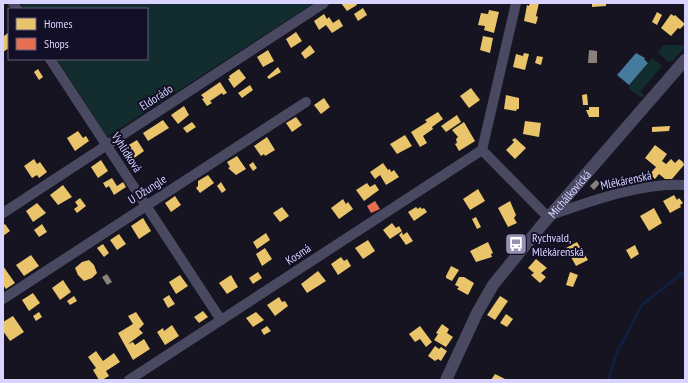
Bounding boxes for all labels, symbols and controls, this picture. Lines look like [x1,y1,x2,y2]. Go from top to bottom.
legend [8,8,148,60]
text: Homes [44,16,72,31]
text: Shops [44,36,69,51]
street label: Eldorádo [136,81,176,113]
street label: Vyhlídková [108,128,146,175]
street label: Michálkovická [544,167,594,220]
street label: Mlékárenská [599,167,653,193]
street label: U Džungle [125,171,169,207]
place label: Rychvald, Mlékárenská [532,230,584,259]
bus stop icon: Rychvald, Mlékárenská [503,231,529,257]
street label: Kosmá [282,240,314,268]

